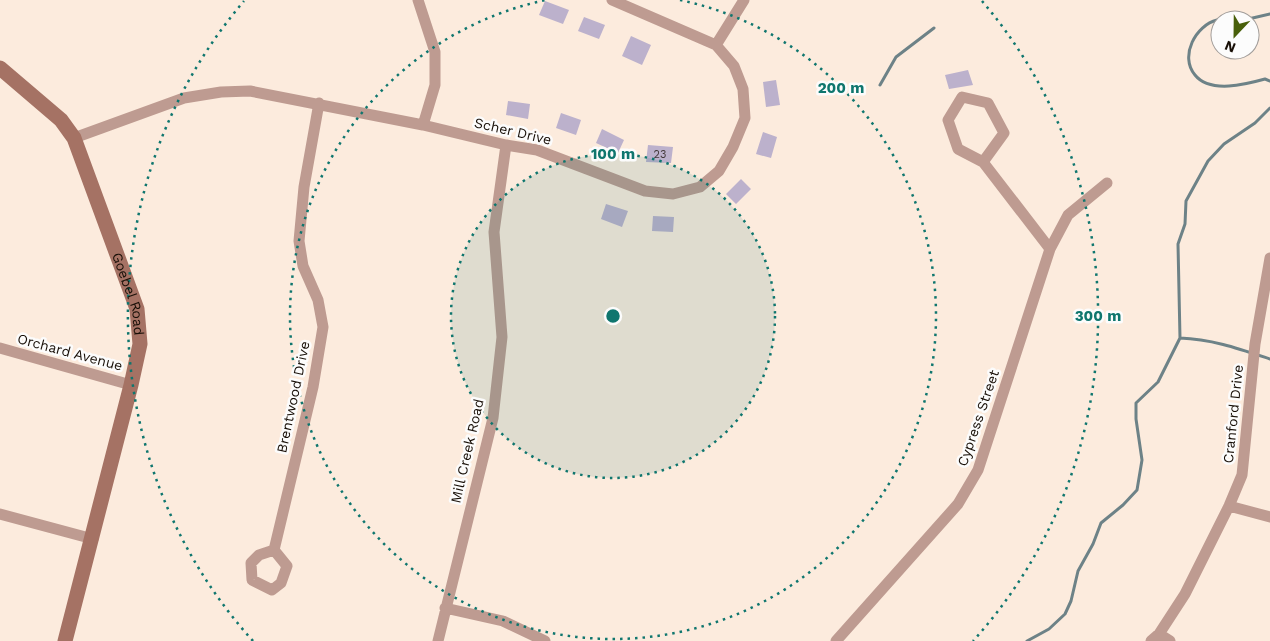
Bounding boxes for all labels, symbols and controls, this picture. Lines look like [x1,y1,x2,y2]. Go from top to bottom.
north arrow [1210,10,1260,60]
text: N [1222,38,1238,56]
text: 200 m [818,79,864,97]
street label: Scher Drive [473,114,553,148]
text: 100 m [591,145,635,163]
house number: 23 [654,148,666,161]
street label: Goebel Road [109,250,147,336]
centre of rings [604,307,622,325]
text: 300 m [1075,307,1121,325]
street label: Orchard Avenue [16,330,124,374]
street label: Brentwood Drive [273,340,313,454]
street label: Cranford Drive [1220,364,1246,464]
street label: Cypress Street [954,368,1002,468]
street label: Mill Creek Road [447,397,487,505]

